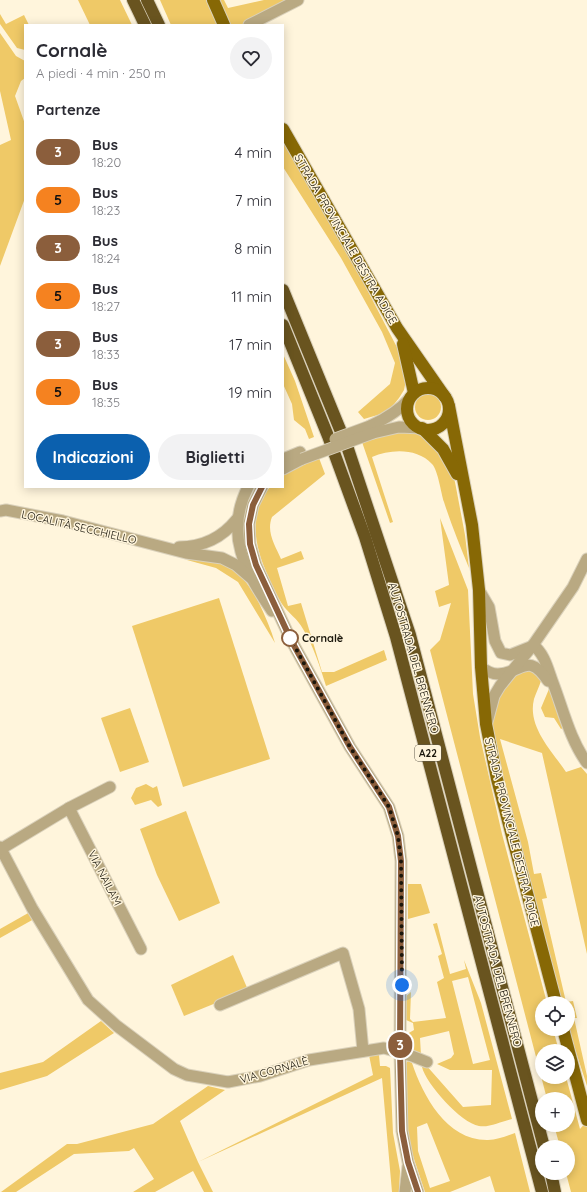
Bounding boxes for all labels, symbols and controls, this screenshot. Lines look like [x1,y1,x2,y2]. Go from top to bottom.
button: heart [230,37,272,79]
text: Cornalè [36,38,107,62]
text: A piedi · 4 min · 250 m [36,65,166,81]
text: Partenze [36,100,101,119]
text: Bus [92,135,118,154]
text: 3 [54,143,62,161]
text: 4 min [234,143,272,162]
street label: STRADA PROVINCIALE DESTRA ADIGE [291,152,401,326]
text: 18:20 [92,154,121,170]
text: Bus [92,183,118,202]
text: 5 [54,191,62,209]
text: 7 min [235,191,272,210]
text: 18:23 [92,202,120,218]
text: Bus [92,231,118,250]
text: 3 [54,239,62,257]
text: 8 min [234,239,272,258]
text: 18:24 [92,250,120,266]
text: Bus [92,279,118,298]
text: 5 [54,287,62,305]
text: 11 min [231,287,272,306]
text: 18:27 [92,298,120,314]
text: Bus [92,327,118,346]
text: 3 [54,335,62,353]
text: 17 min [229,335,272,354]
text: 18:33 [92,346,120,362]
text: Bus [92,375,118,394]
text: 5 [54,383,62,401]
text: 19 min [228,383,272,402]
text: 18:35 [92,394,120,410]
button: Indicazioni [36,434,150,480]
button: Biglietti [158,434,272,480]
street label: LOCALITÀ SECCHIELLO [20,507,138,547]
street label: AUTOSTRADA DEL BRENNERO [386,581,442,735]
marker: Cornalè [281,629,299,647]
place label: Cornalè [302,631,344,645]
street label: STRADA PROVINCIALE DESTRA ADIGE [482,736,542,928]
road number: A22 [415,745,441,761]
street label: VIA NAILAM [85,848,125,908]
street label: AUTOSTRADA DEL BRENNERO [471,893,525,1049]
your location [392,975,412,995]
map controls [535,996,575,1180]
button: locate [535,996,575,1036]
line badge: 3 [387,1032,413,1058]
text: 3 [396,1036,404,1054]
button: layers [535,1044,575,1084]
street label: VIA CORNALÈ [238,1054,310,1086]
button: + [535,1092,575,1132]
button: − [535,1140,575,1180]

